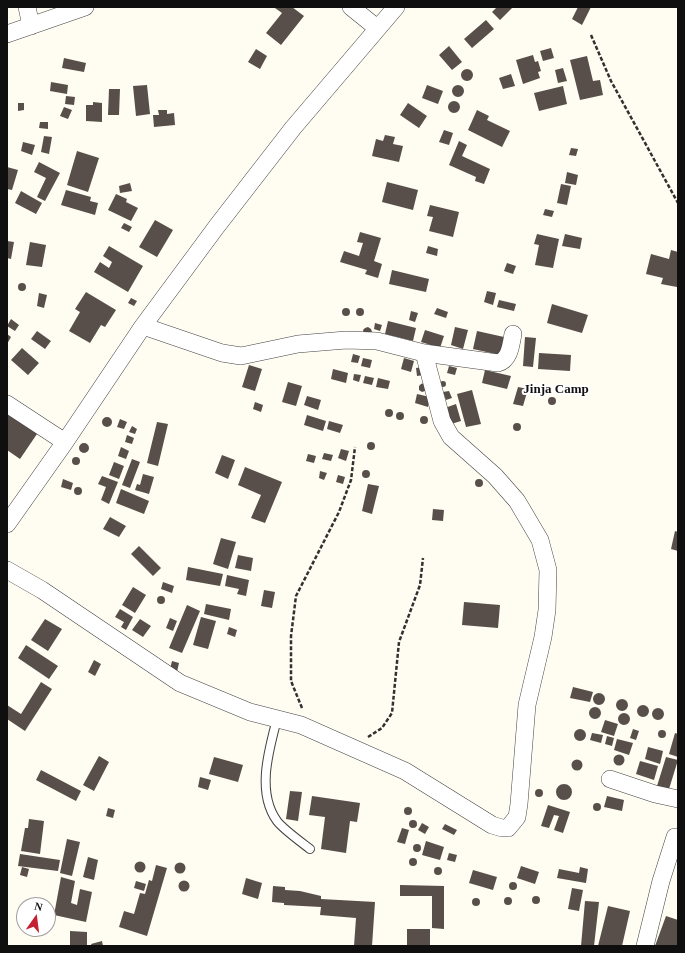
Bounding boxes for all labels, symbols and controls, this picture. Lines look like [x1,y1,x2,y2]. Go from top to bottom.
district label: Jinja Camp [523,382,589,398]
north arrow [16,897,56,937]
text: N [33,900,44,913]

